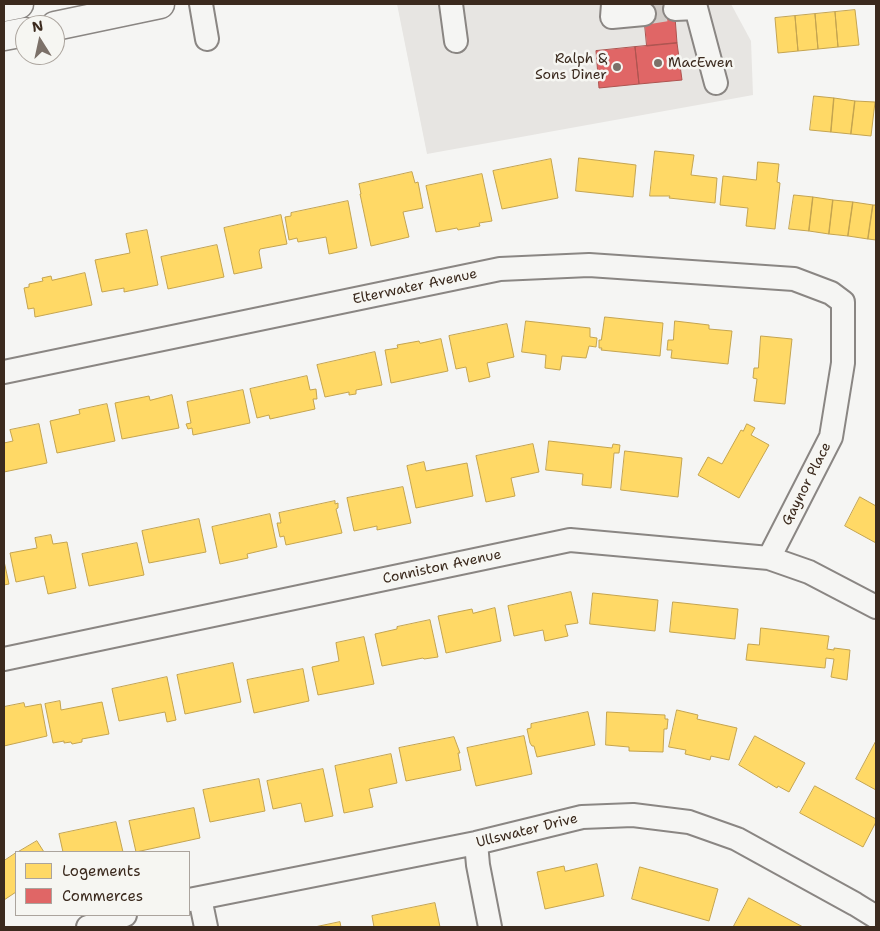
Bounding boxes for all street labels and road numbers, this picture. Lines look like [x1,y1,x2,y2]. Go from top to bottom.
street label: Elterwater Avenue [351,266,479,308]
street label: Gaynor Place [779,440,835,528]
street label: Conniston Avenue [381,546,503,588]
street label: Ullswater Drive [475,810,579,852]

